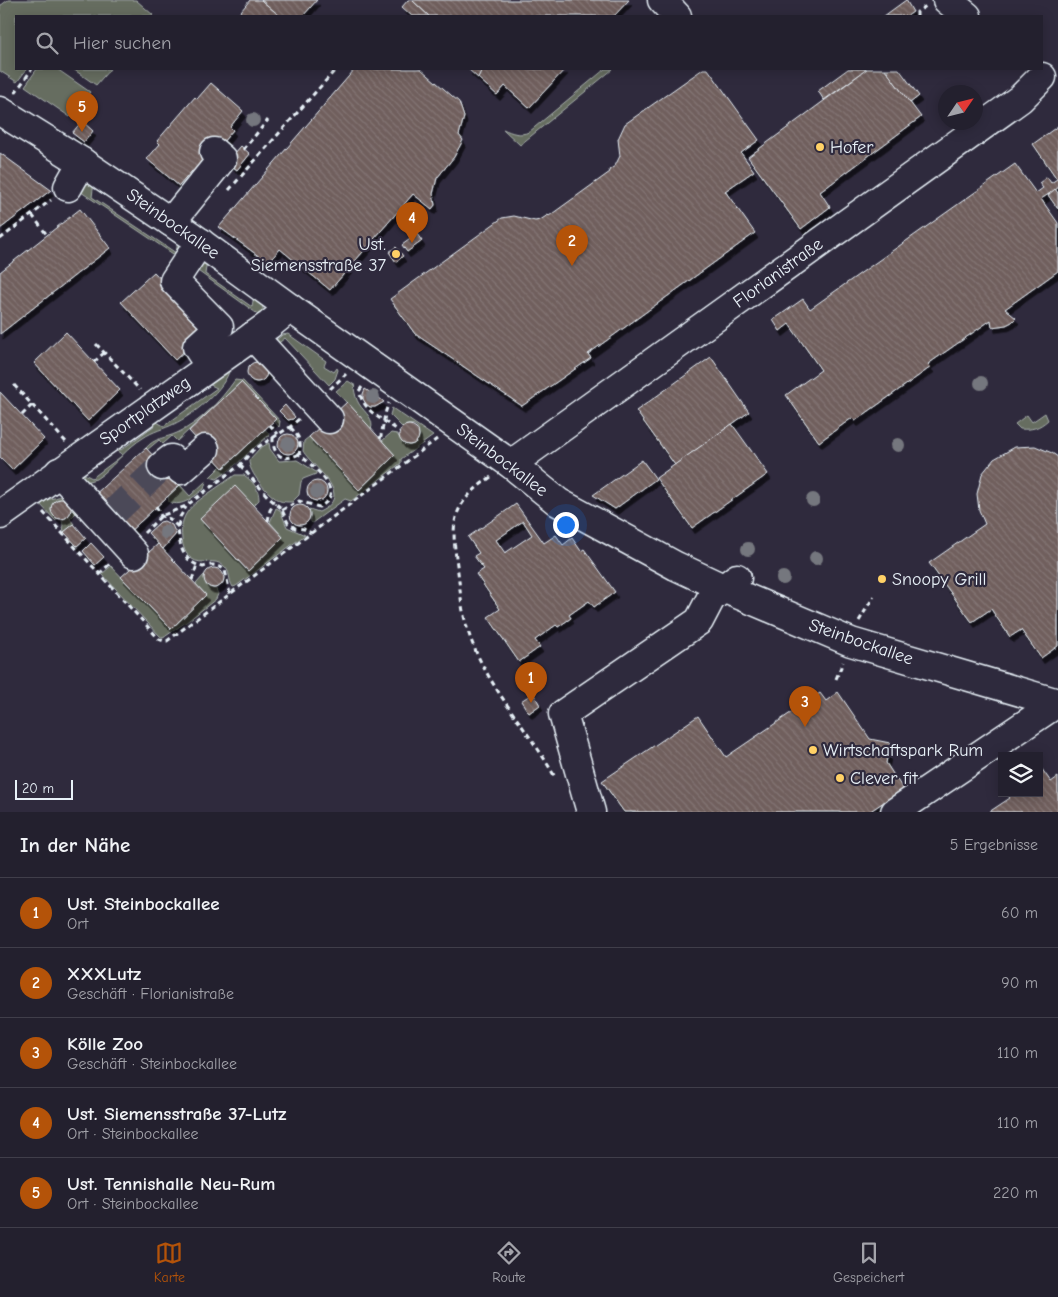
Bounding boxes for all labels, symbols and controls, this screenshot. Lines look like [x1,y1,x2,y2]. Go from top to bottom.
search box [15,15,1043,70]
icon: search [33,29,61,57]
text: Hier suchen [73,32,171,54]
north arrow [938,85,983,130]
pin: 5 [66,91,98,132]
place label: Hofer [830,137,874,158]
marker: Hofer [814,141,826,153]
street label: Steinbockallee [122,184,224,264]
pin: 4 [396,202,428,243]
pin: 2 [556,225,588,266]
street label: Florianistraße [729,233,827,313]
place label: Ust. Siemensstraße 37 [251,234,386,276]
marker: Ust. Siemensstraße 37 [390,248,402,260]
street label: Sportplatzweg [96,372,194,450]
street label: Steinbockallee [452,419,552,501]
your location [553,512,579,538]
place label: Snoopy Grill [892,569,986,590]
marker: Snoopy Grill [876,573,888,585]
street label: Steinbockallee [806,614,916,670]
pin: 1 [515,662,547,703]
pin: 3 [789,686,821,727]
place label: Wirtschaftspark Rum [823,740,983,761]
marker: Wirtschaftspark Rum [807,744,819,756]
map controls [998,752,1043,797]
button: layers [998,752,1043,797]
place label: Clever fit [850,768,918,789]
marker: Clever fit [834,772,846,784]
scale bar [15,777,72,800]
text: 20 m [22,780,54,797]
text: In der Nähe [20,833,130,857]
text: 5 Ergebnisse [950,836,1038,854]
text: Ust. Steinbockallee [67,893,220,915]
text: 1 [33,904,39,922]
text: 60 m [1001,904,1038,922]
text: Ort [67,915,88,933]
text: XXXLutz [67,963,141,985]
text: 2 [32,974,40,992]
text: 90 m [1001,974,1038,992]
text: Geschäft · Florianistraße [67,985,234,1003]
text: Kölle Zoo [67,1033,143,1055]
text: 3 [32,1044,40,1062]
text: 110 m [997,1044,1038,1062]
text: Geschäft · Steinbockallee [67,1055,237,1073]
text: Ust. Siemensstraße 37-Lutz [67,1103,287,1125]
text: 4 [32,1114,40,1132]
text: 110 m [997,1114,1038,1132]
text: Ort · Steinbockallee [67,1125,199,1143]
text: Ust. Tennishalle Neu-Rum [67,1173,275,1195]
text: 5 [32,1184,40,1202]
text: 220 m [993,1184,1038,1202]
text: Ort · Steinbockallee [67,1195,199,1213]
tab: Karte [154,1239,185,1286]
tab: Route [492,1239,526,1286]
tab: Gespeichert [833,1239,904,1286]

